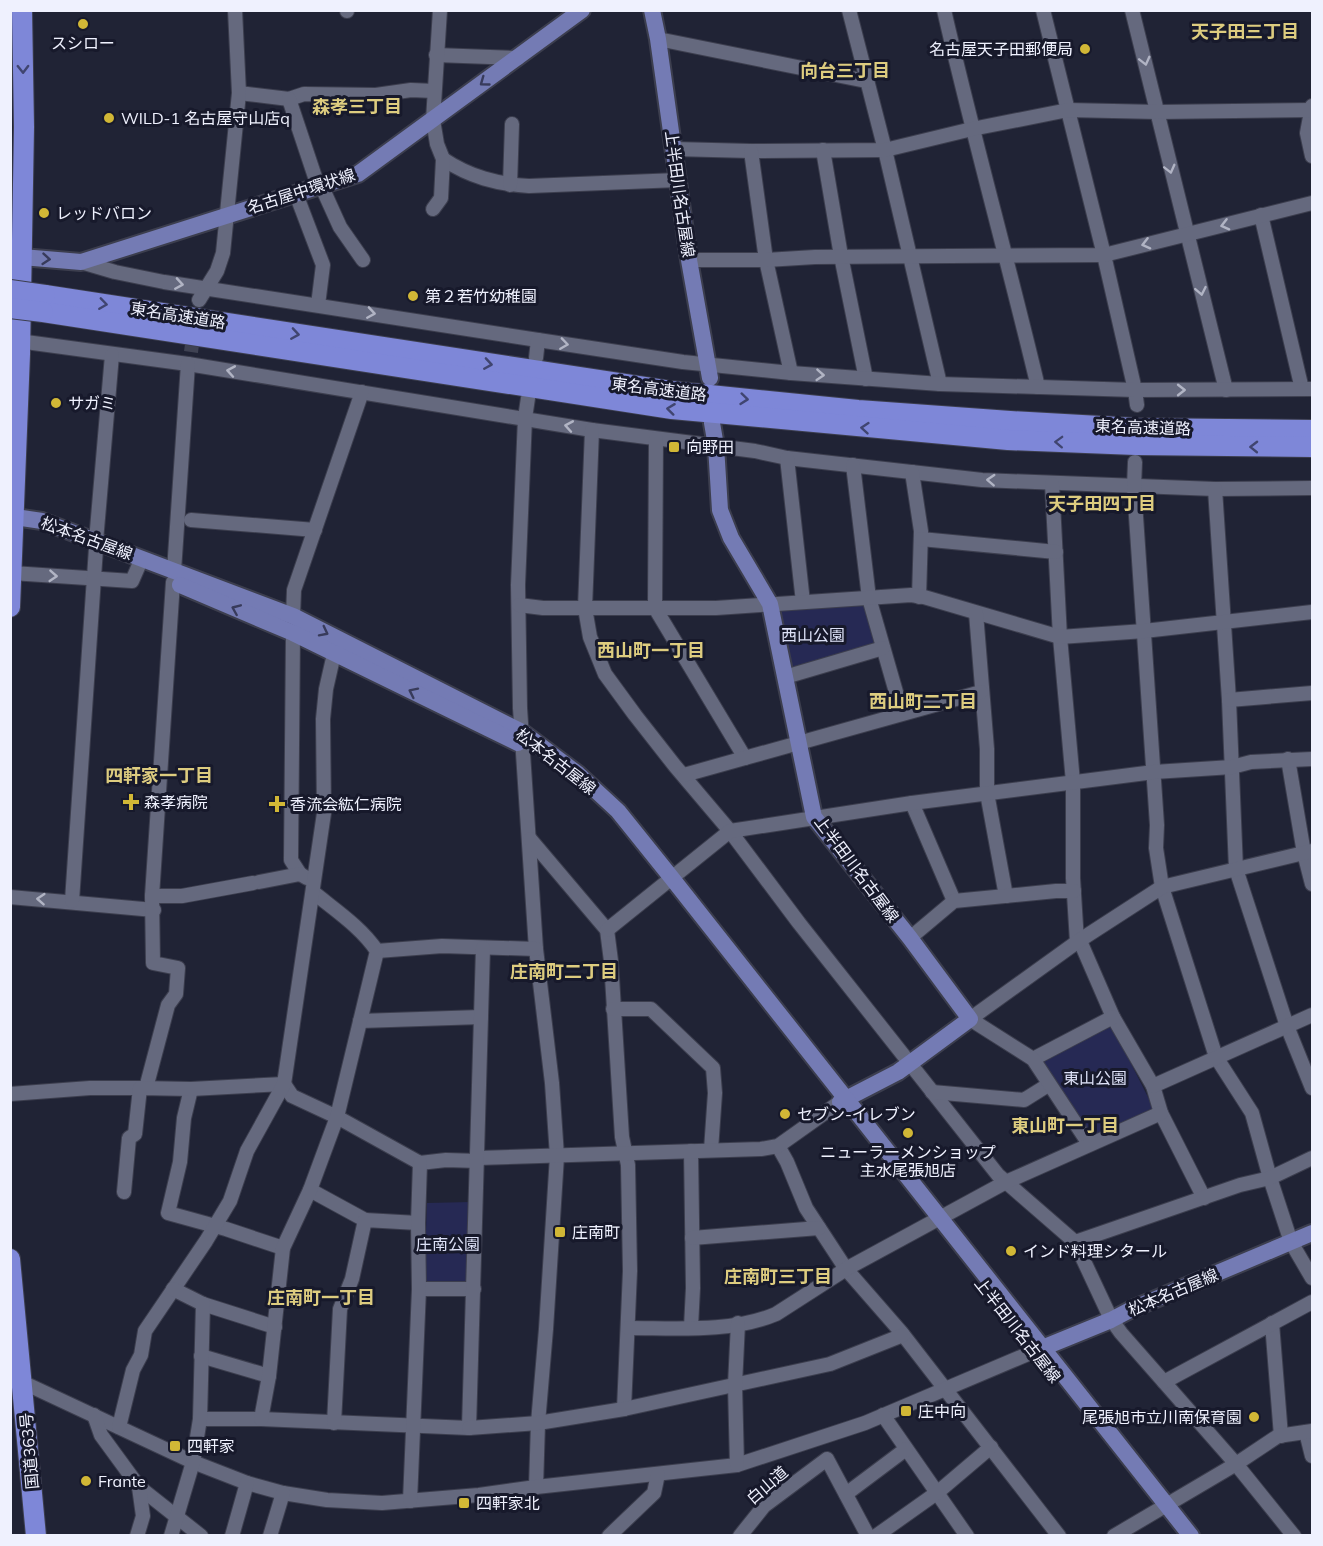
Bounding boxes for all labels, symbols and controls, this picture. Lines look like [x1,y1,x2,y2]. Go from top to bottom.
marker: スシロー [76,17,90,31]
district label: 天子田三丁目 [1191,20,1299,43]
place label: スシロー [51,33,115,53]
place label: 名古屋天子田郵便局 [929,39,1073,59]
marker: 名古屋天子田郵便局 [1078,42,1092,56]
one-way arrow [1137,56,1150,66]
district label: 向台三丁目 [800,59,890,82]
one-way arrow [17,64,29,73]
one-way arrow [480,75,491,86]
district label: 森孝三丁目 [312,95,402,118]
place label: WILD-1 名古屋守山店q [121,108,290,128]
marker: WILD-1 名古屋守山店q [102,111,116,125]
street label: 上半田川名古屋線 [661,129,699,259]
street label: 名古屋中環状線 [245,164,357,218]
one-way arrow [1162,164,1175,174]
place label: レッドバロン [56,203,152,223]
marker: レッドバロン [37,206,51,220]
one-way arrow [1220,217,1230,230]
one-way arrow [1141,237,1151,250]
one-way arrow [41,252,50,265]
one-way arrow [173,277,183,290]
place label: 第２若竹幼稚園 [425,286,537,306]
one-way arrow [1194,286,1207,296]
marker: 第２若竹幼稚園 [406,289,420,303]
one-way arrow [98,297,107,309]
street label: 東名高速道路 [129,298,227,332]
one-way arrow [367,307,376,319]
one-way arrow [290,327,300,340]
one-way arrow [559,338,569,350]
one-way arrow [483,357,493,370]
one-way arrow [227,365,237,378]
one-way arrow [815,369,824,382]
street label: 東名高速道路 [610,373,708,405]
one-way arrow [1176,384,1185,396]
one-way arrow [739,392,748,405]
place label: サガミ [68,393,116,413]
marker: サガミ [49,396,63,410]
one-way arrow [666,403,675,415]
street label: 東名高速道路 [1095,415,1191,439]
one-way arrow [564,420,574,432]
one-way arrow [860,422,869,435]
one-way arrow [1055,436,1064,449]
place label: 向野田 [686,437,734,457]
marker: 向野田 [667,440,681,454]
one-way arrow [1250,441,1259,453]
one-way arrow [987,474,996,487]
district label: 天子田四丁目 [1048,492,1156,515]
street label: 松本名古屋線 [38,512,136,564]
one-way arrow [48,569,57,582]
one-way arrow [232,604,243,616]
one-way arrow [318,625,329,636]
park label: 西山公園 [781,625,845,645]
district label: 西山町一丁目 [597,639,705,662]
one-way arrow [408,687,419,699]
district label: 西山町二丁目 [869,690,977,713]
street label: 松本名古屋線 [512,724,600,798]
district label: 四軒家一丁目 [105,764,213,787]
place label: 森孝病院 [144,792,208,812]
marker: 森孝病院 [122,793,140,811]
place label: 香流会紘仁病院 [290,794,402,814]
marker: 香流会紘仁病院 [268,795,286,813]
street label: 上半田川名古屋線 [810,812,904,926]
one-way arrow [37,893,46,906]
district label: 庄南町二丁目 [510,960,618,983]
park label: 東山公園 [1063,1068,1127,1088]
place label: セブン-イレブン [797,1104,916,1124]
marker: セブン-イレブン [778,1107,792,1121]
district label: 東山町一丁目 [1011,1114,1119,1137]
marker: ニューラーメンショップ 主水尾張旭店 [901,1126,915,1140]
place label: ニューラーメンショップ 主水尾張旭店 [820,1142,996,1180]
place label: 庄南町 [572,1222,620,1242]
marker: 庄南町 [553,1225,567,1239]
park label: 庄南公園 [416,1234,480,1254]
place label: インド料理シタール [1023,1241,1167,1261]
marker: インド料理シタール [1004,1244,1018,1258]
street label: 松本名古屋線 [1125,1264,1221,1320]
district label: 庄南町三丁目 [724,1265,832,1288]
street label: 上半田川名古屋線 [971,1273,1065,1387]
district label: 庄南町一丁目 [267,1286,375,1309]
place label: 庄中向 [918,1401,966,1421]
marker: 庄中向 [899,1404,913,1418]
place label: 尾張旭市立川南保育園 [1082,1407,1242,1427]
marker: 尾張旭市立川南保育園 [1247,1410,1261,1424]
street label: 国道363号 [16,1412,42,1490]
place label: 四軒家 [187,1436,235,1456]
marker: 四軒家 [168,1439,182,1453]
street label: 白山道 [742,1462,792,1508]
place label: Frante [98,1471,146,1491]
marker: Frante [79,1474,93,1488]
place label: 四軒家北 [476,1493,540,1513]
marker: 四軒家北 [457,1496,471,1510]

